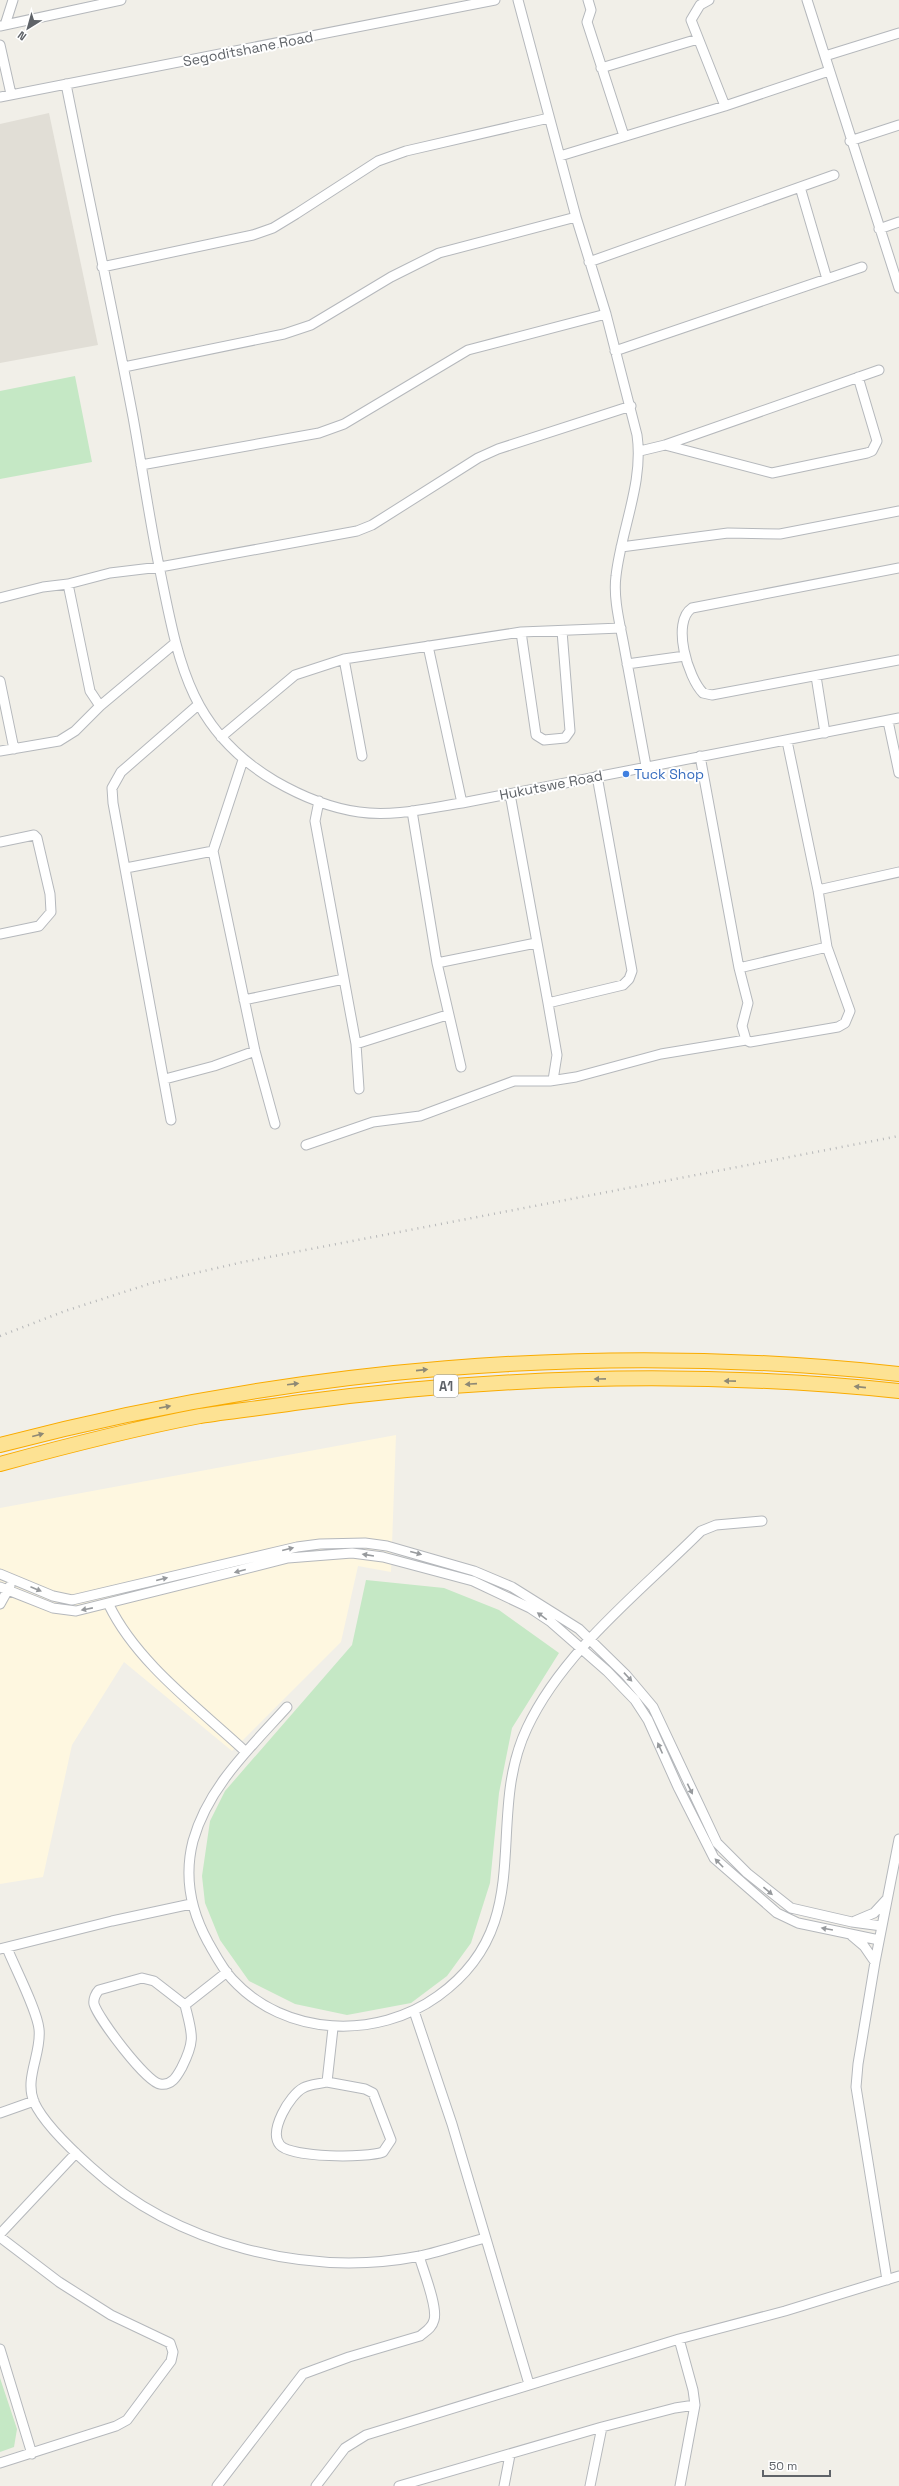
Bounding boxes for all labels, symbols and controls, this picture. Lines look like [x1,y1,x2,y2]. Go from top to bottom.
north arrow [8,8,48,48]
text: N [15,28,29,44]
street label: Segoditshane Road [181,28,315,70]
place label: Tuck Shop [634,765,704,783]
street label: Hukutswe Road [498,766,604,804]
marker: Tuck Shop [621,769,631,779]
one-way arrow [416,1367,428,1373]
road number: A1 [434,1375,458,1397]
one-way arrow [593,1376,606,1382]
one-way arrow [724,1377,736,1384]
one-way arrow [287,1381,299,1388]
one-way arrow [465,1381,477,1388]
one-way arrow [854,1383,866,1390]
one-way arrow [158,1403,171,1409]
one-way arrow [32,1432,44,1438]
one-way arrow [282,1545,294,1551]
one-way arrow [411,1550,423,1556]
one-way arrow [362,1552,374,1558]
one-way arrow [234,1568,246,1574]
one-way arrow [155,1576,168,1582]
one-way arrow [30,1586,41,1592]
one-way arrow [81,1606,93,1612]
one-way arrow [537,1612,547,1620]
one-way arrow [623,1672,632,1682]
one-way arrow [657,1742,663,1753]
one-way arrow [687,1784,693,1795]
one-way arrow [714,1858,724,1868]
one-way arrow [763,1886,774,1895]
one-way arrow [821,1926,833,1932]
scale bar [763,2452,830,2478]
text: 50 m [769,2458,797,2474]

